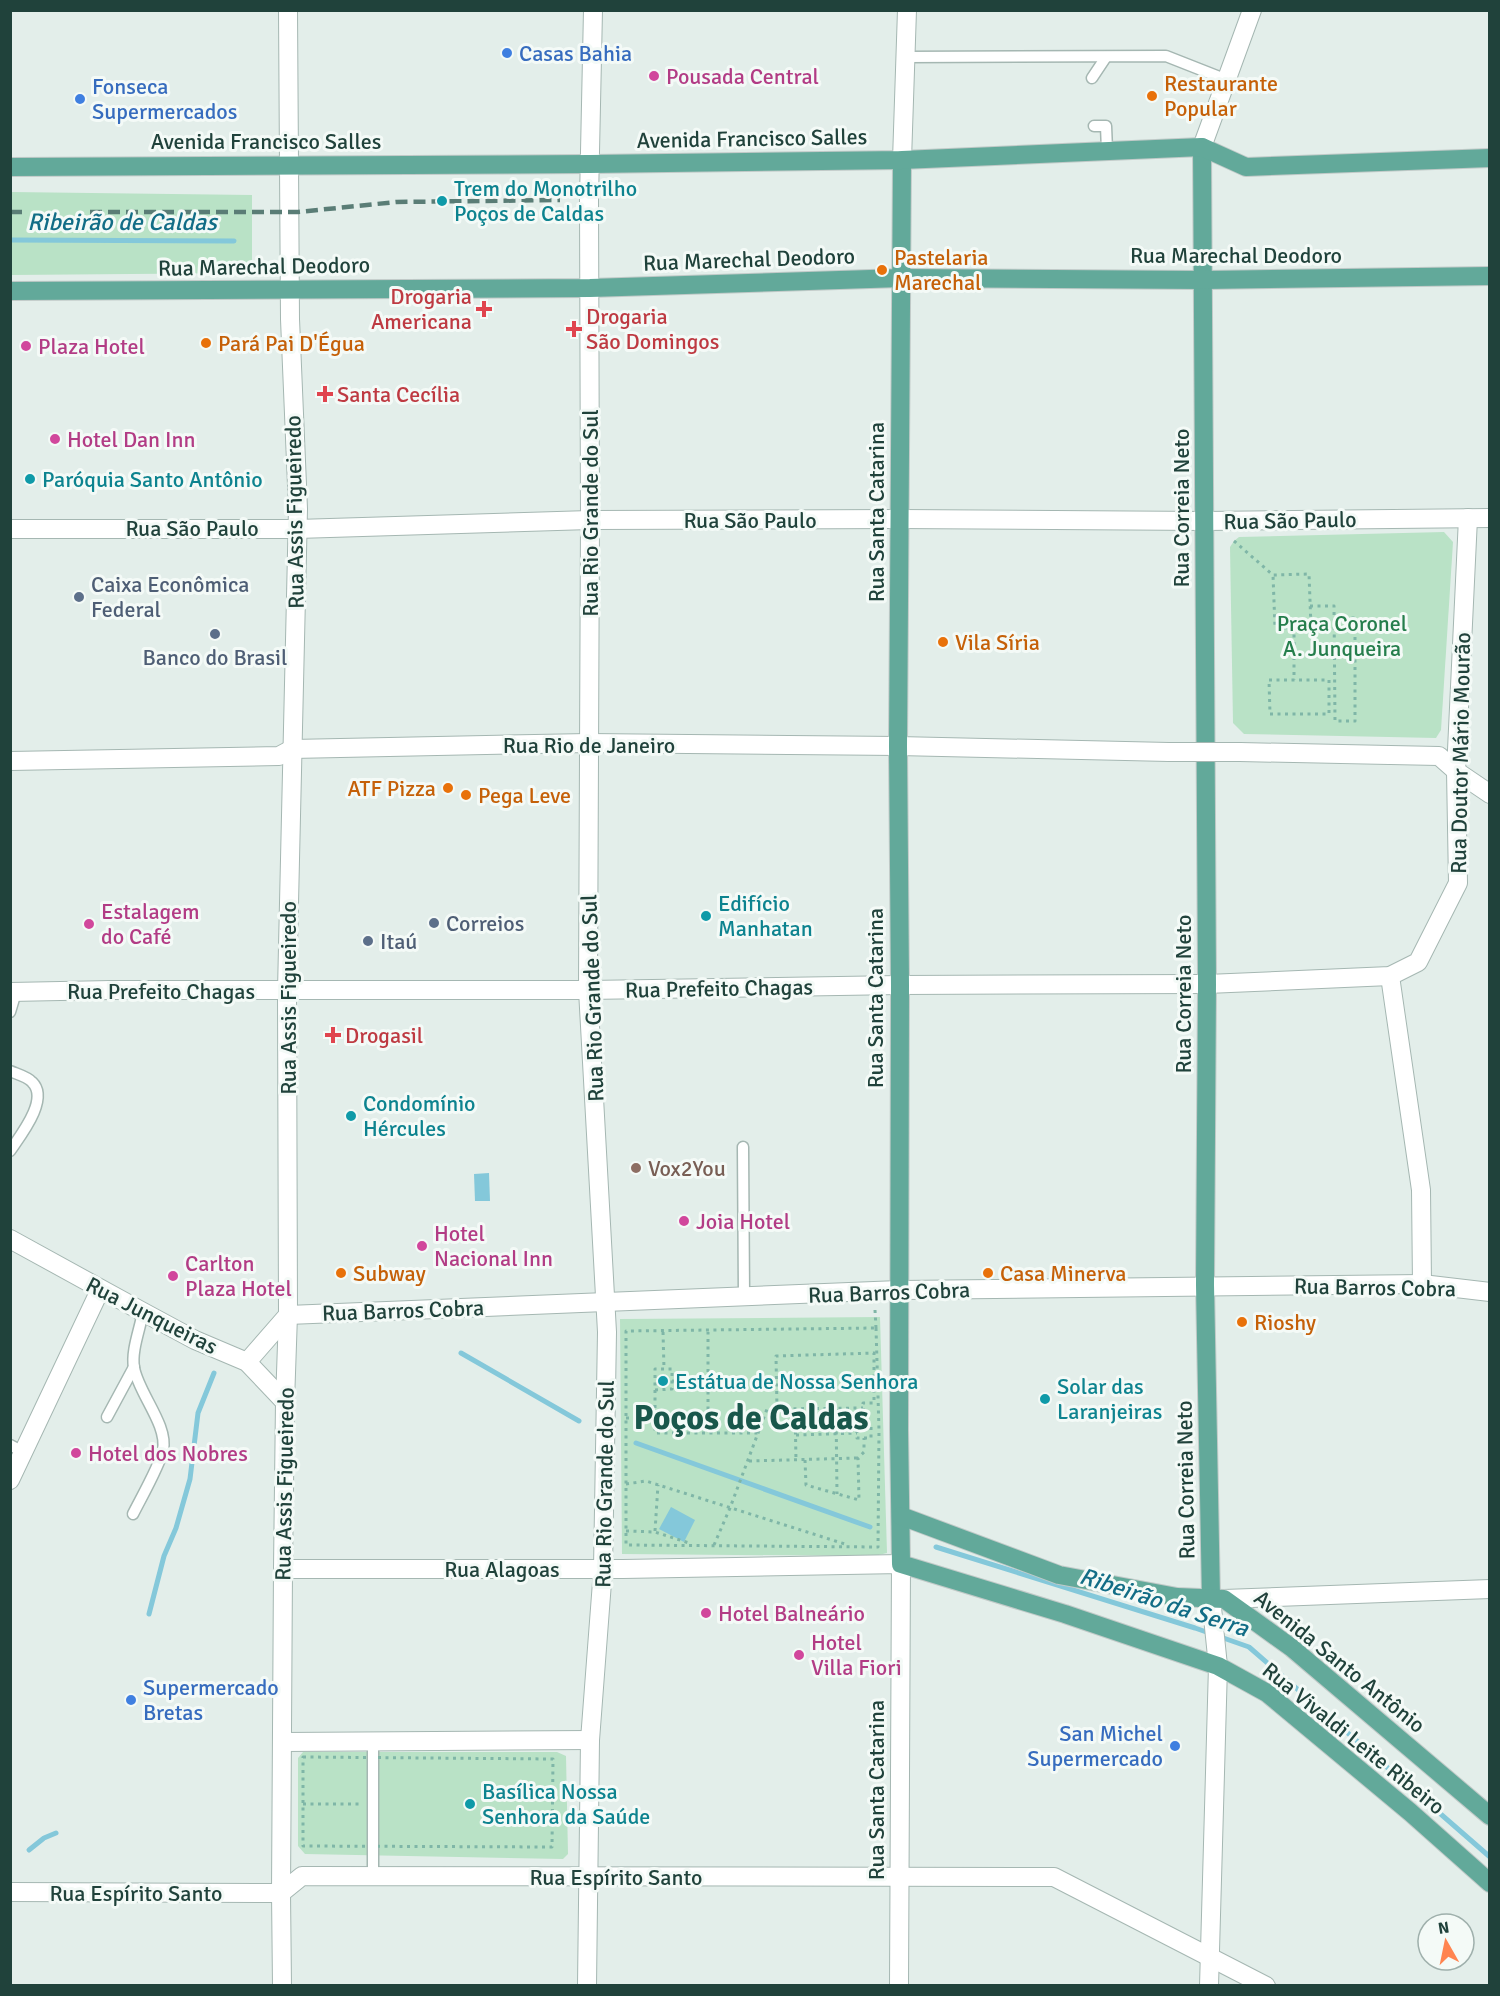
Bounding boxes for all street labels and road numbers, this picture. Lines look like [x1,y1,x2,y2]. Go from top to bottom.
street label: Avenida Francisco Salles [636,123,868,154]
street label: Avenida Francisco Salles [151,128,381,155]
street label: Rua Marechal Deodoro [643,242,855,277]
street label: Rua Marechal Deodoro [1130,242,1342,269]
street label: Rua Marechal Deodoro [158,251,370,282]
street label: Rua Rio Grande do Sul [577,409,604,617]
street label: Rua Assis Figueiredo [279,415,310,609]
street label: Rua Santa Catarina [863,422,890,602]
street label: Rua Correia Neto [1168,429,1195,587]
street label: Rua São Paulo [1223,506,1357,535]
street label: Rua São Paulo [683,507,817,534]
street label: Rua São Paulo [125,515,259,542]
street label: Rua Doutor Mário Mourão [1445,632,1476,874]
street label: Rua Rio de Janeiro [503,732,675,759]
street label: Rua Rio Grande do Sul [575,894,610,1102]
street label: Rua Assis Figueiredo [275,901,302,1095]
street label: Rua Santa Catarina [862,908,889,1088]
street label: Rua Correia Neto [1170,915,1197,1073]
street label: Rua Prefeito Chagas [625,973,813,1004]
street label: Rua Prefeito Chagas [67,978,255,1005]
street label: Rua Junqueiras [82,1271,222,1360]
street label: Rua Barros Cobra [1294,1273,1456,1302]
street label: Rua Barros Cobra [808,1276,971,1309]
street label: Rua Barros Cobra [322,1294,485,1327]
street label: Rua Rio Grande do Sul [589,1380,620,1588]
street label: Rua Assis Figueiredo [269,1387,300,1581]
street label: Rua Correia Neto [1171,1400,1200,1560]
street label: Rua Alagoas [444,1556,560,1583]
street label: Avenida Santo Antônio [1249,1584,1431,1739]
street label: Rua Vivaldi Leite Ribeiro [1257,1656,1450,1820]
street label: Rua Santa Catarina [863,1700,890,1880]
street label: Rua Espírito Santo [530,1864,702,1891]
street label: Rua Espírito Santo [50,1880,222,1907]

